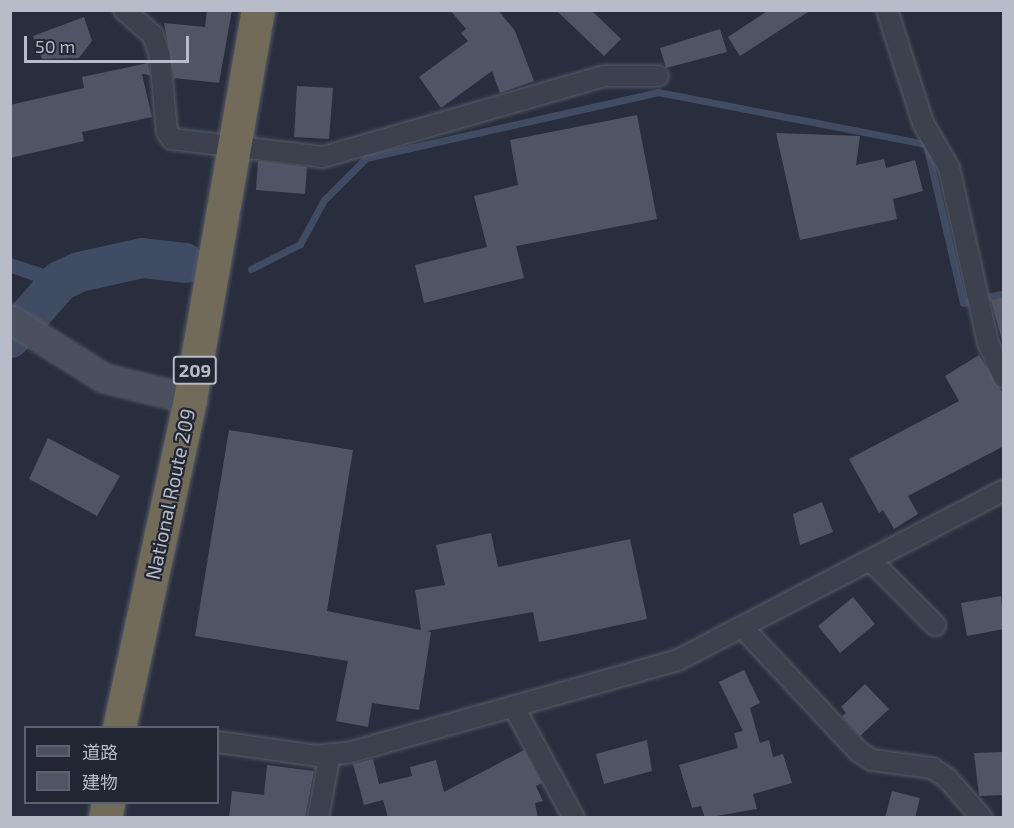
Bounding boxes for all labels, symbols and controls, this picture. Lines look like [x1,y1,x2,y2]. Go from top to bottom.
scale bar [27,24,192,62]
text: 50 m [35,35,75,57]
road number: 209 [172,355,218,385]
street label: National Route 209 [140,406,200,582]
legend [24,726,219,804]
text: 道路 [82,741,118,763]
text: 建物 [82,771,118,793]

